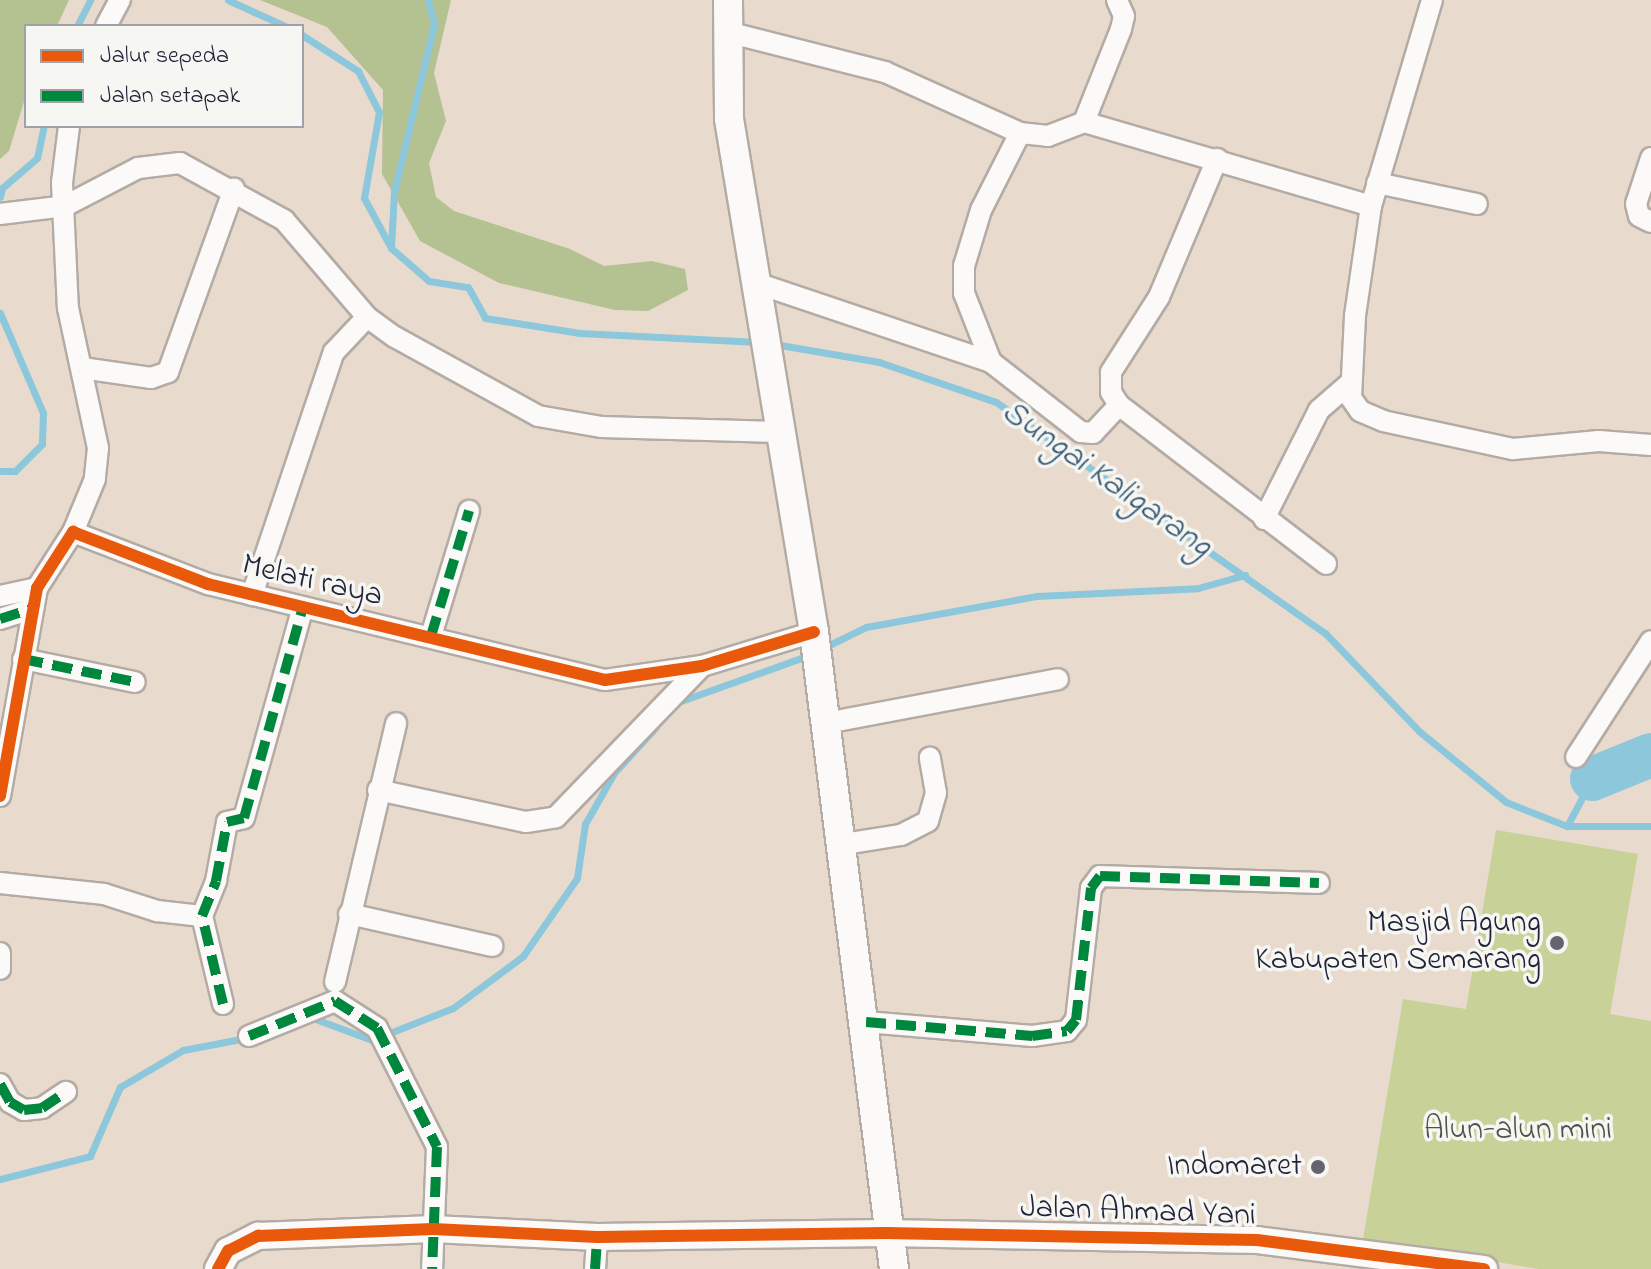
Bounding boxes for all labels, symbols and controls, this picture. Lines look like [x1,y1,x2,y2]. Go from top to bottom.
legend [24,24,304,128]
text: Jalur sepeda [100,39,229,74]
text: Jalan setapak [100,79,240,114]
water label: Sungai Kaligarang [993,392,1219,568]
street label: Melati raya [238,547,386,617]
place label: Masjid Agung Kabupaten Semarang [1255,906,1541,981]
marker: Masjid Agung Kabupaten Semarang [1548,934,1566,952]
park label: Alun-alun mini [1424,1112,1612,1150]
place label: Indomaret [1167,1148,1302,1186]
marker: Indomaret [1309,1158,1327,1176]
street label: Jalan Ahmad Yani [1019,1190,1257,1236]

